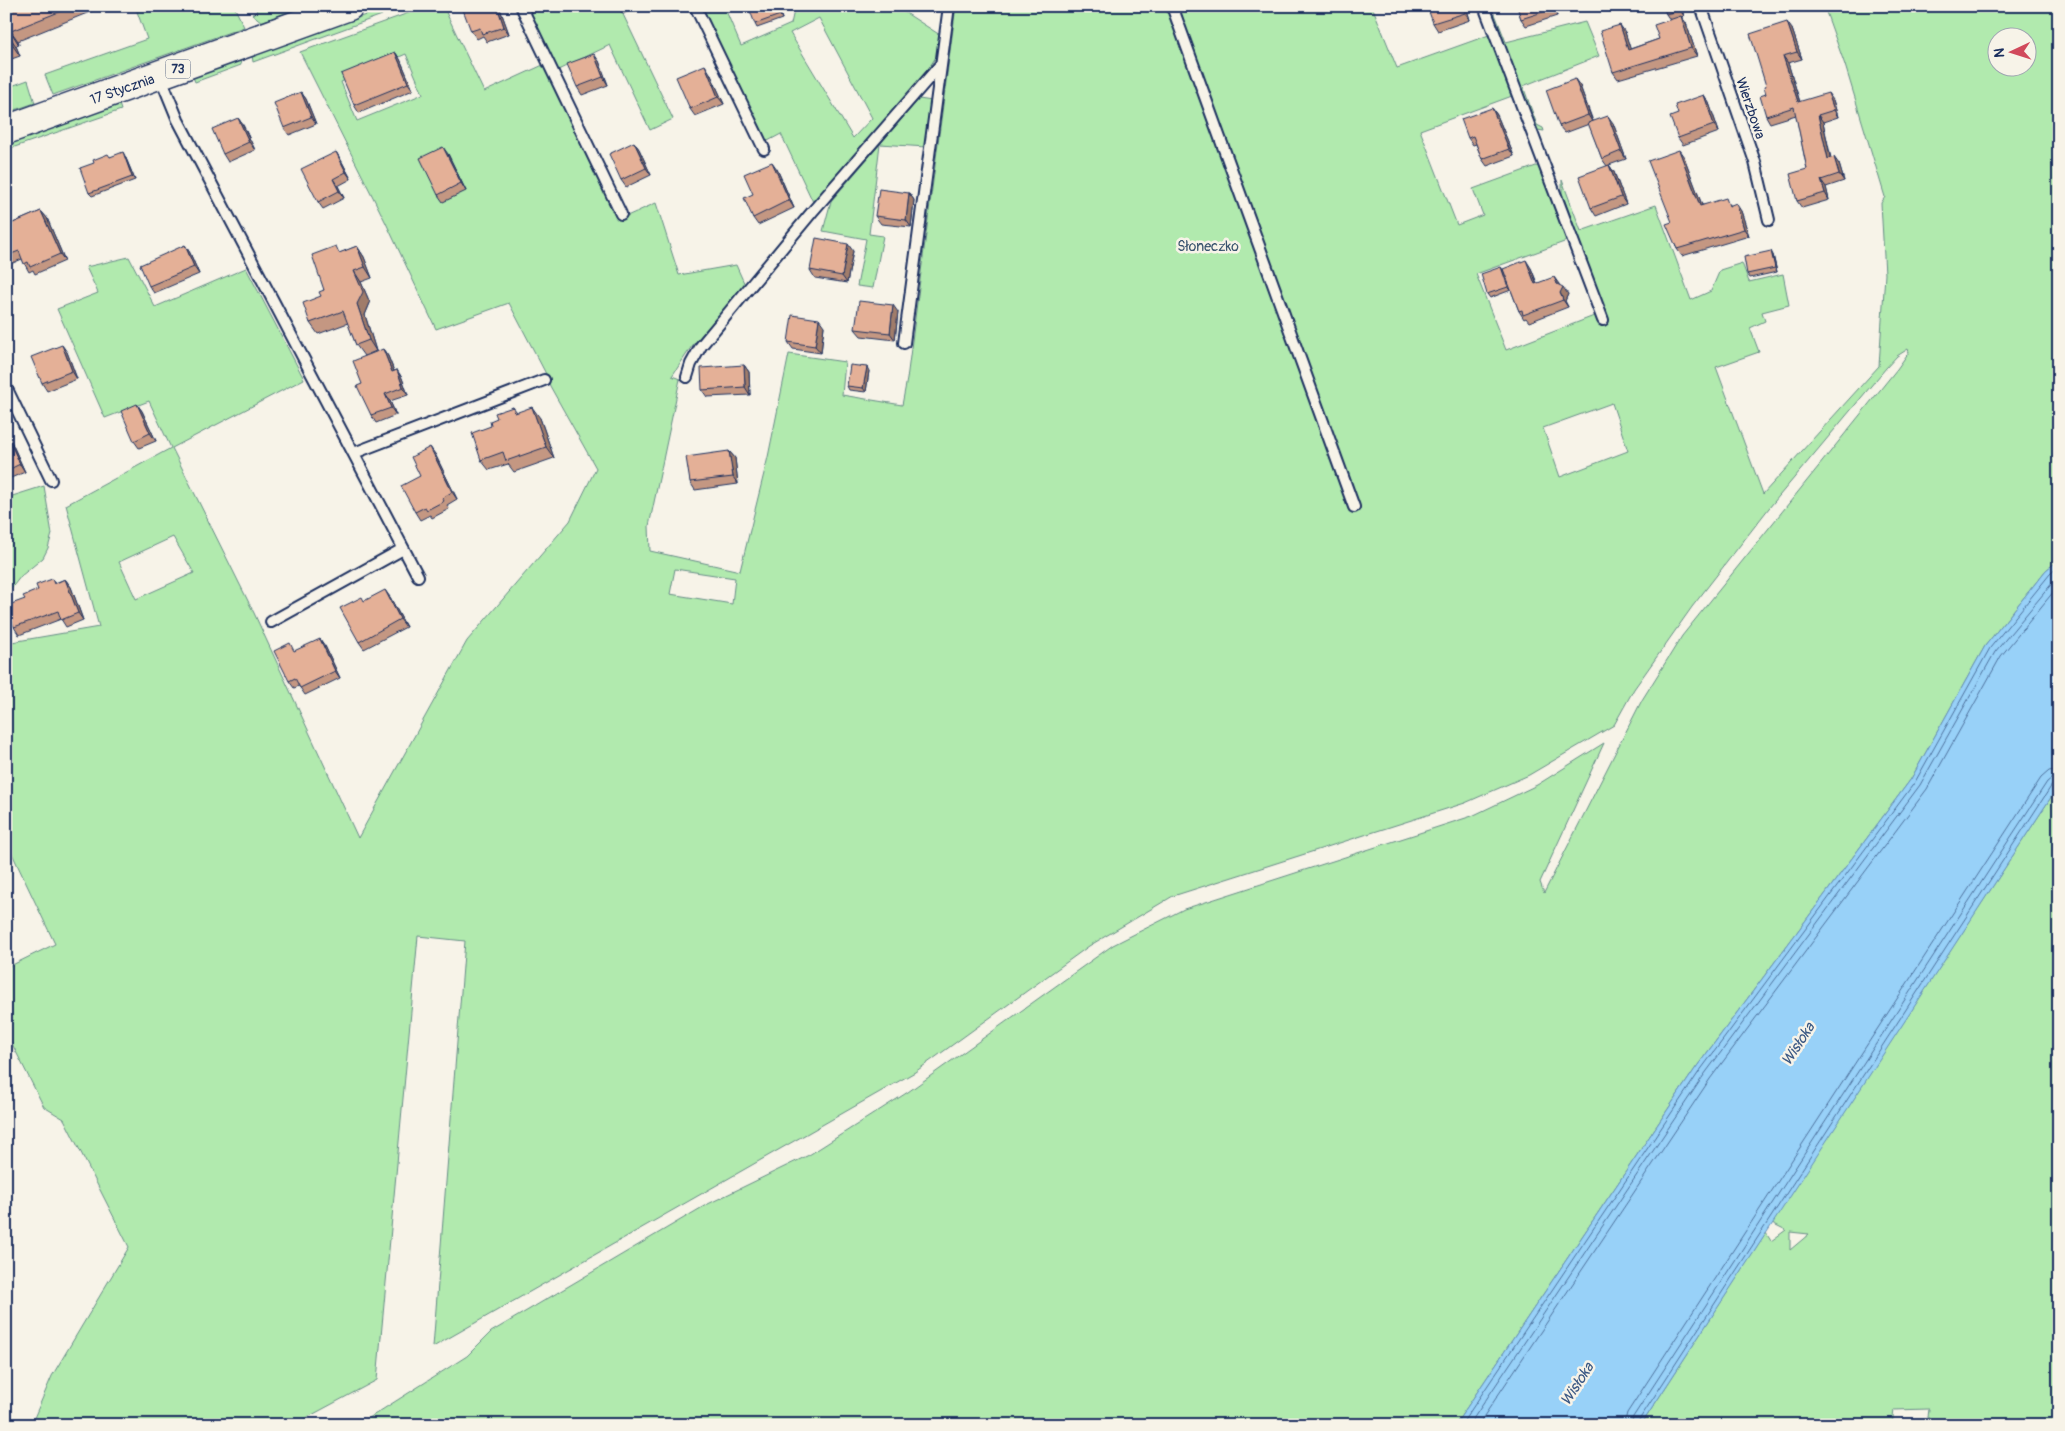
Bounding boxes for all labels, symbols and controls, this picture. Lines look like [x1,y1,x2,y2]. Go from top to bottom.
north arrow [1988,28,2038,78]
text: N [1991,48,2008,58]
road number: 73 [166,60,190,78]
street label: 17 Stycznia [88,71,157,108]
street label: Wierzbowa [1732,75,1769,141]
park label: Słoneczko [1177,238,1239,255]
water label: Wisłoka [1778,1018,1820,1069]
water label: Wisłoka [1557,1358,1599,1409]

